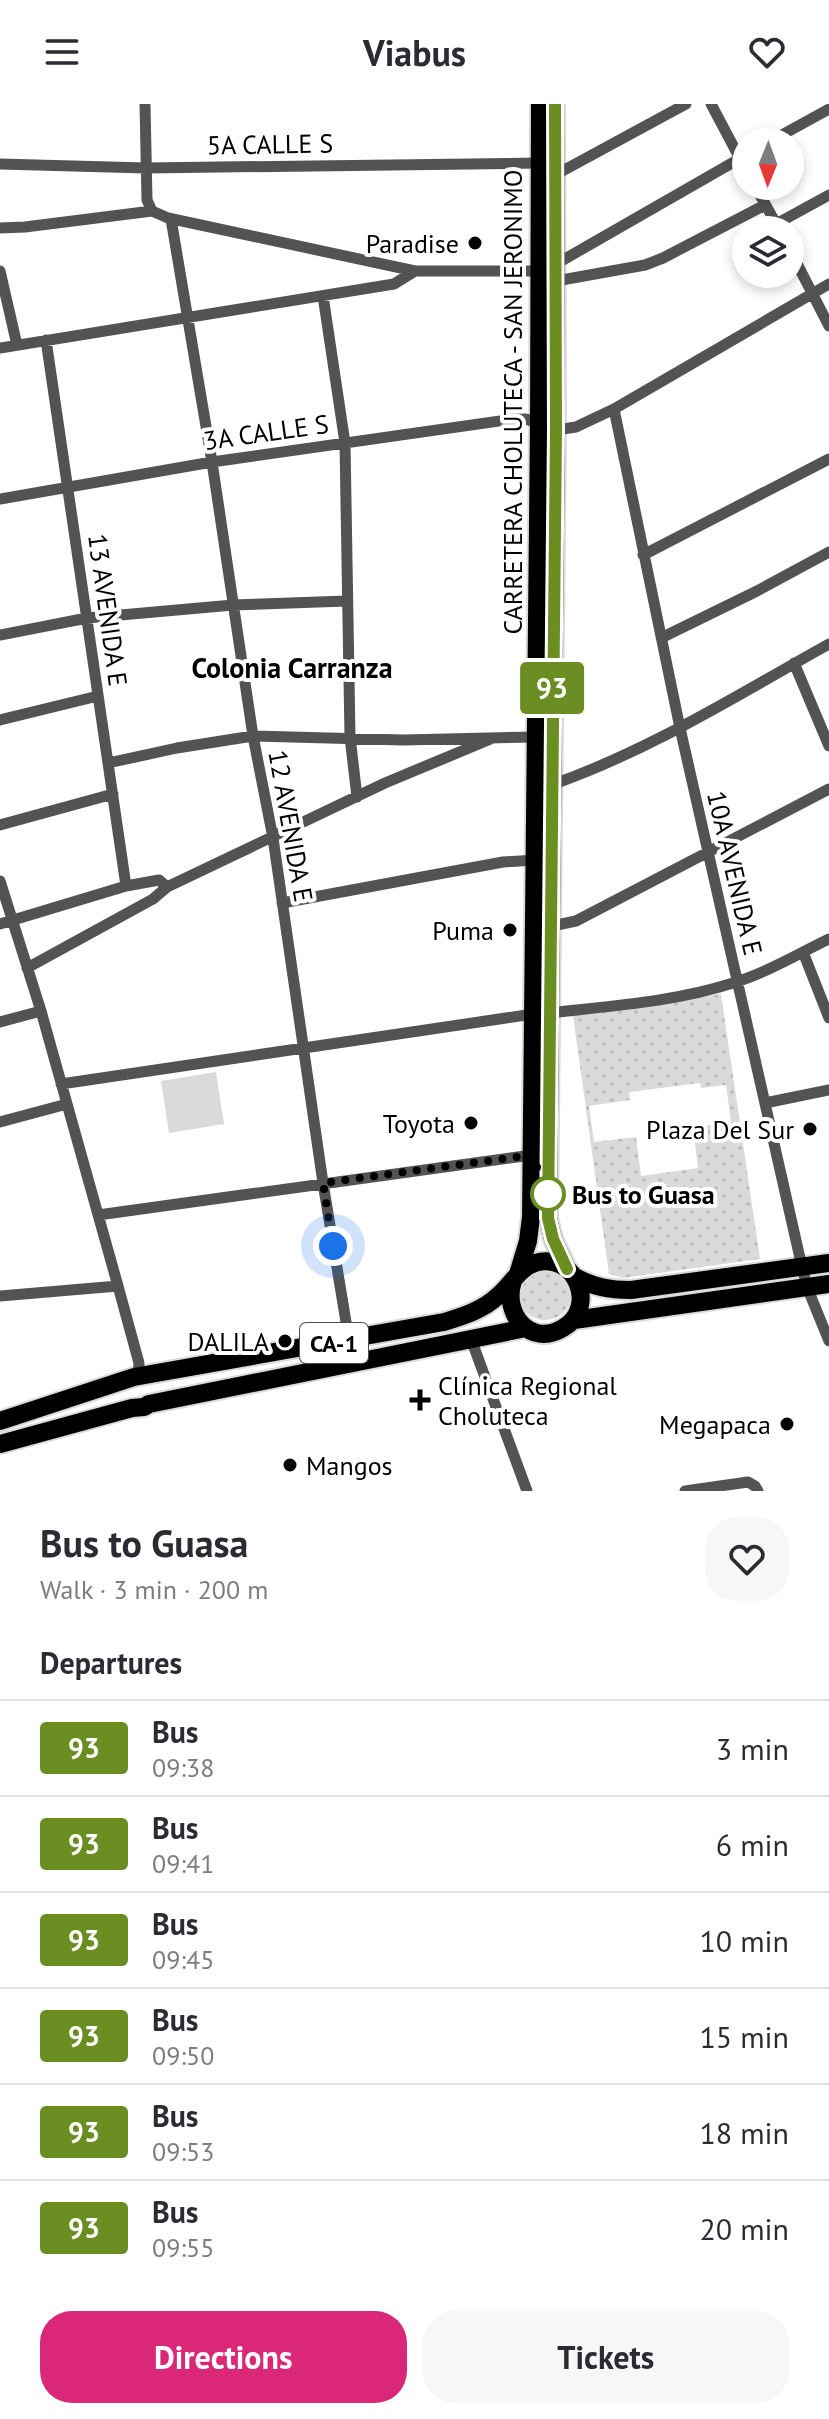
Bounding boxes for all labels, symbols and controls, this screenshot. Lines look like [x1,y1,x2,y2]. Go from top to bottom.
text: Viabus [363,29,466,76]
icon: menu [40,30,84,74]
icon: heart [745,30,789,74]
street label: 5A CALLE S [207,126,333,162]
north arrow [732,128,804,200]
map controls [732,128,804,288]
street label: CARRETERA CHOLUTECA - SAN JERONIMO [496,169,529,635]
button: layers [732,216,804,288]
place label: Paradise [366,227,459,260]
marker: Paradise [466,234,484,252]
street label: 3A CALLE S [201,407,331,457]
street label: 13 AVENIDA E [81,532,135,688]
district label: Colonia Carranza [191,649,393,686]
line badge: 93 [516,662,588,714]
text: 93 [536,669,568,706]
street label: 12 AVENIDA E [261,747,321,905]
street label: 10A AVENIDA E [700,788,770,958]
place label: Puma [432,914,494,947]
marker: Puma [501,921,519,939]
place label: Toyota [383,1107,455,1140]
place label: Plaza Del Sur [646,1113,794,1146]
marker: Toyota [462,1114,480,1132]
marker: Plaza Del Sur [801,1120,819,1138]
marker: Bus to Guasa [531,1177,565,1211]
place label: Bus to Guasa [572,1178,715,1211]
your location [313,1226,353,1266]
road number: CA-1 [300,1323,368,1363]
place label: DALILA [188,1325,269,1358]
marker: DALILA [276,1332,294,1350]
place label: Clínica Regional Choluteca [438,1369,617,1432]
marker: Clínica Regional Choluteca [409,1389,431,1411]
place label: Megapaca [659,1408,771,1441]
marker: Megapaca [778,1415,796,1433]
place label: Mangos [306,1449,393,1482]
marker: Mangos [281,1456,299,1474]
button: heart [705,1517,789,1601]
text: Bus to Guasa [40,1518,248,1567]
text: Walk · 3 min · 200 m [40,1573,268,1606]
text: Departures [40,1643,182,1682]
text: Bus [152,1712,199,1751]
text: 93 [68,1729,100,1766]
text: 3 min [716,1729,789,1768]
text: 09:38 [152,1751,214,1784]
text: Bus [152,1808,199,1847]
text: 93 [68,1825,100,1862]
text: 6 min [716,1825,789,1864]
text: 09:41 [152,1847,214,1880]
text: Bus [152,1904,199,1943]
text: 93 [68,1921,100,1958]
text: 10 min [699,1921,789,1960]
text: 09:45 [152,1943,214,1976]
text: Bus [152,2000,199,2039]
text: 93 [68,2017,100,2054]
text: 15 min [699,2017,789,2056]
text: 09:50 [152,2039,214,2072]
text: Bus [152,2096,199,2135]
text: 93 [68,2113,100,2150]
text: 18 min [699,2113,789,2152]
text: 09:53 [152,2135,214,2168]
text: Bus [152,2192,199,2231]
text: 93 [68,2209,100,2246]
text: 20 min [699,2209,789,2248]
text: 09:55 [152,2231,214,2264]
button: Directions [40,2311,407,2403]
button: Tickets [423,2311,789,2403]

